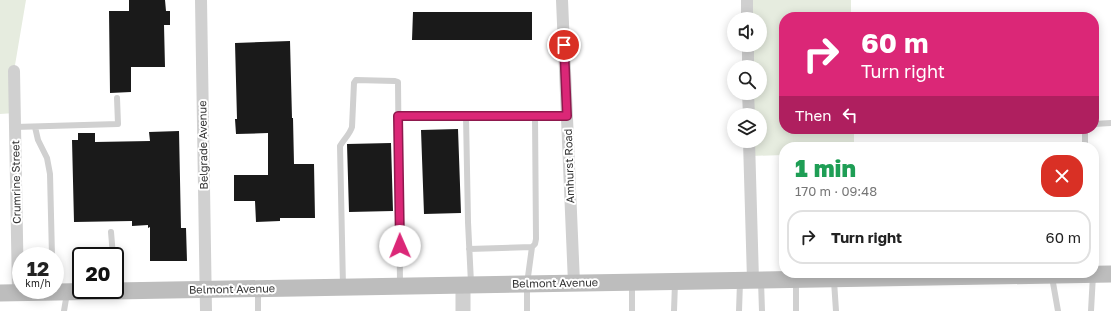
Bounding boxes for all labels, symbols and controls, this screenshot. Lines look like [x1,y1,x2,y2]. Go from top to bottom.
map controls [727,12,767,148]
button: sound [727,12,767,52]
text: 60 m [861,26,928,59]
pin [547,28,581,62]
icon: right [795,28,847,80]
icon: arrive [553,34,575,56]
button: search [727,60,767,100]
text: Turn right [861,60,945,82]
street label: Belgrade Avenue [195,100,210,190]
icon: left [839,104,861,126]
text: Then [795,106,831,124]
button: layers [727,108,767,148]
street label: Amhurst Road [561,128,576,204]
street label: Crumrine Street [8,140,23,224]
text: 1 min [795,153,856,182]
button: close [1041,155,1083,197]
text: 170 m · 09:48 [795,183,877,199]
position arrow [379,225,421,267]
icon: right [797,226,819,248]
text: Turn right [831,228,902,246]
text: 60 m [1046,228,1081,246]
speed limit sign: 20 [72,247,124,299]
text: 12 [27,256,49,280]
street label: Belmont Avenue [512,275,598,290]
text: km/h [25,277,51,289]
street label: Belmont Avenue [189,281,275,296]

